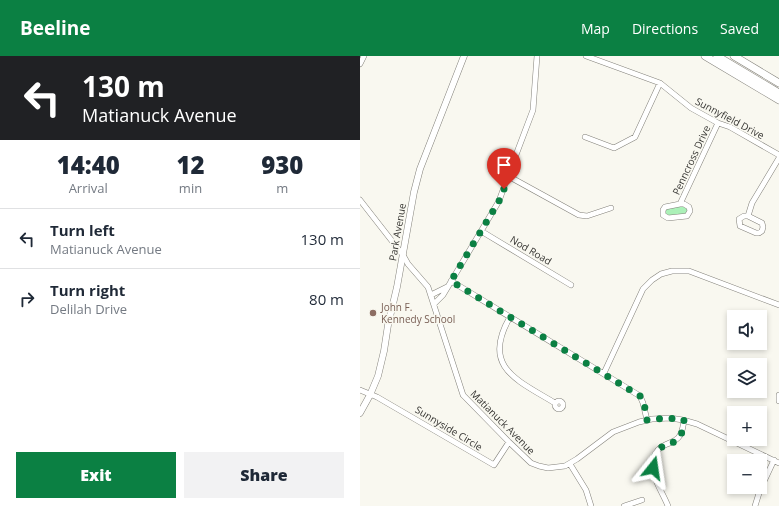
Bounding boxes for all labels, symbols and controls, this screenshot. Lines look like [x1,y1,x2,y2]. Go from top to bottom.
text: Beeline [20,15,91,41]
text: Map [581,19,610,38]
text: Directions [632,19,698,38]
text: Saved [720,19,759,38]
text: 130 m [82,67,165,105]
icon: left [16,72,68,124]
street label: Sunnyfield Drive [693,94,767,142]
text: Matianuck Avenue [82,103,237,127]
street label: Penncross Drive [669,123,713,197]
text: 14:40 [57,148,120,181]
text: 12 [176,148,205,181]
text: 930 [261,148,303,181]
pin [487,148,521,189]
icon: arrive [493,154,515,176]
text: Arrival [69,179,108,197]
text: min [179,179,202,197]
text: m [276,179,288,197]
street label: Park Avenue [385,202,409,262]
text: Turn left [50,220,115,240]
icon: left [16,228,38,250]
text: 130 m [300,229,344,249]
street label: Nod Road [508,232,554,268]
text: Matianuck Avenue [50,240,162,258]
text: Turn right [50,280,125,300]
icon: right [16,288,38,310]
text: 80 m [309,289,344,309]
text: Delilah Drive [50,300,127,318]
place label: John F. Kennedy School [380,300,455,326]
marker: John F. Kennedy School [368,308,378,318]
map controls [727,310,767,494]
button: sound [727,310,767,350]
button: layers [727,358,767,398]
street label: Matianuck Avenue [468,387,539,458]
street label: Sunnyside Circle [413,402,486,454]
button: + [727,406,767,446]
position arrow [632,447,674,489]
button: Exit [16,452,176,498]
button: Share [184,452,344,498]
button: − [727,454,767,494]

